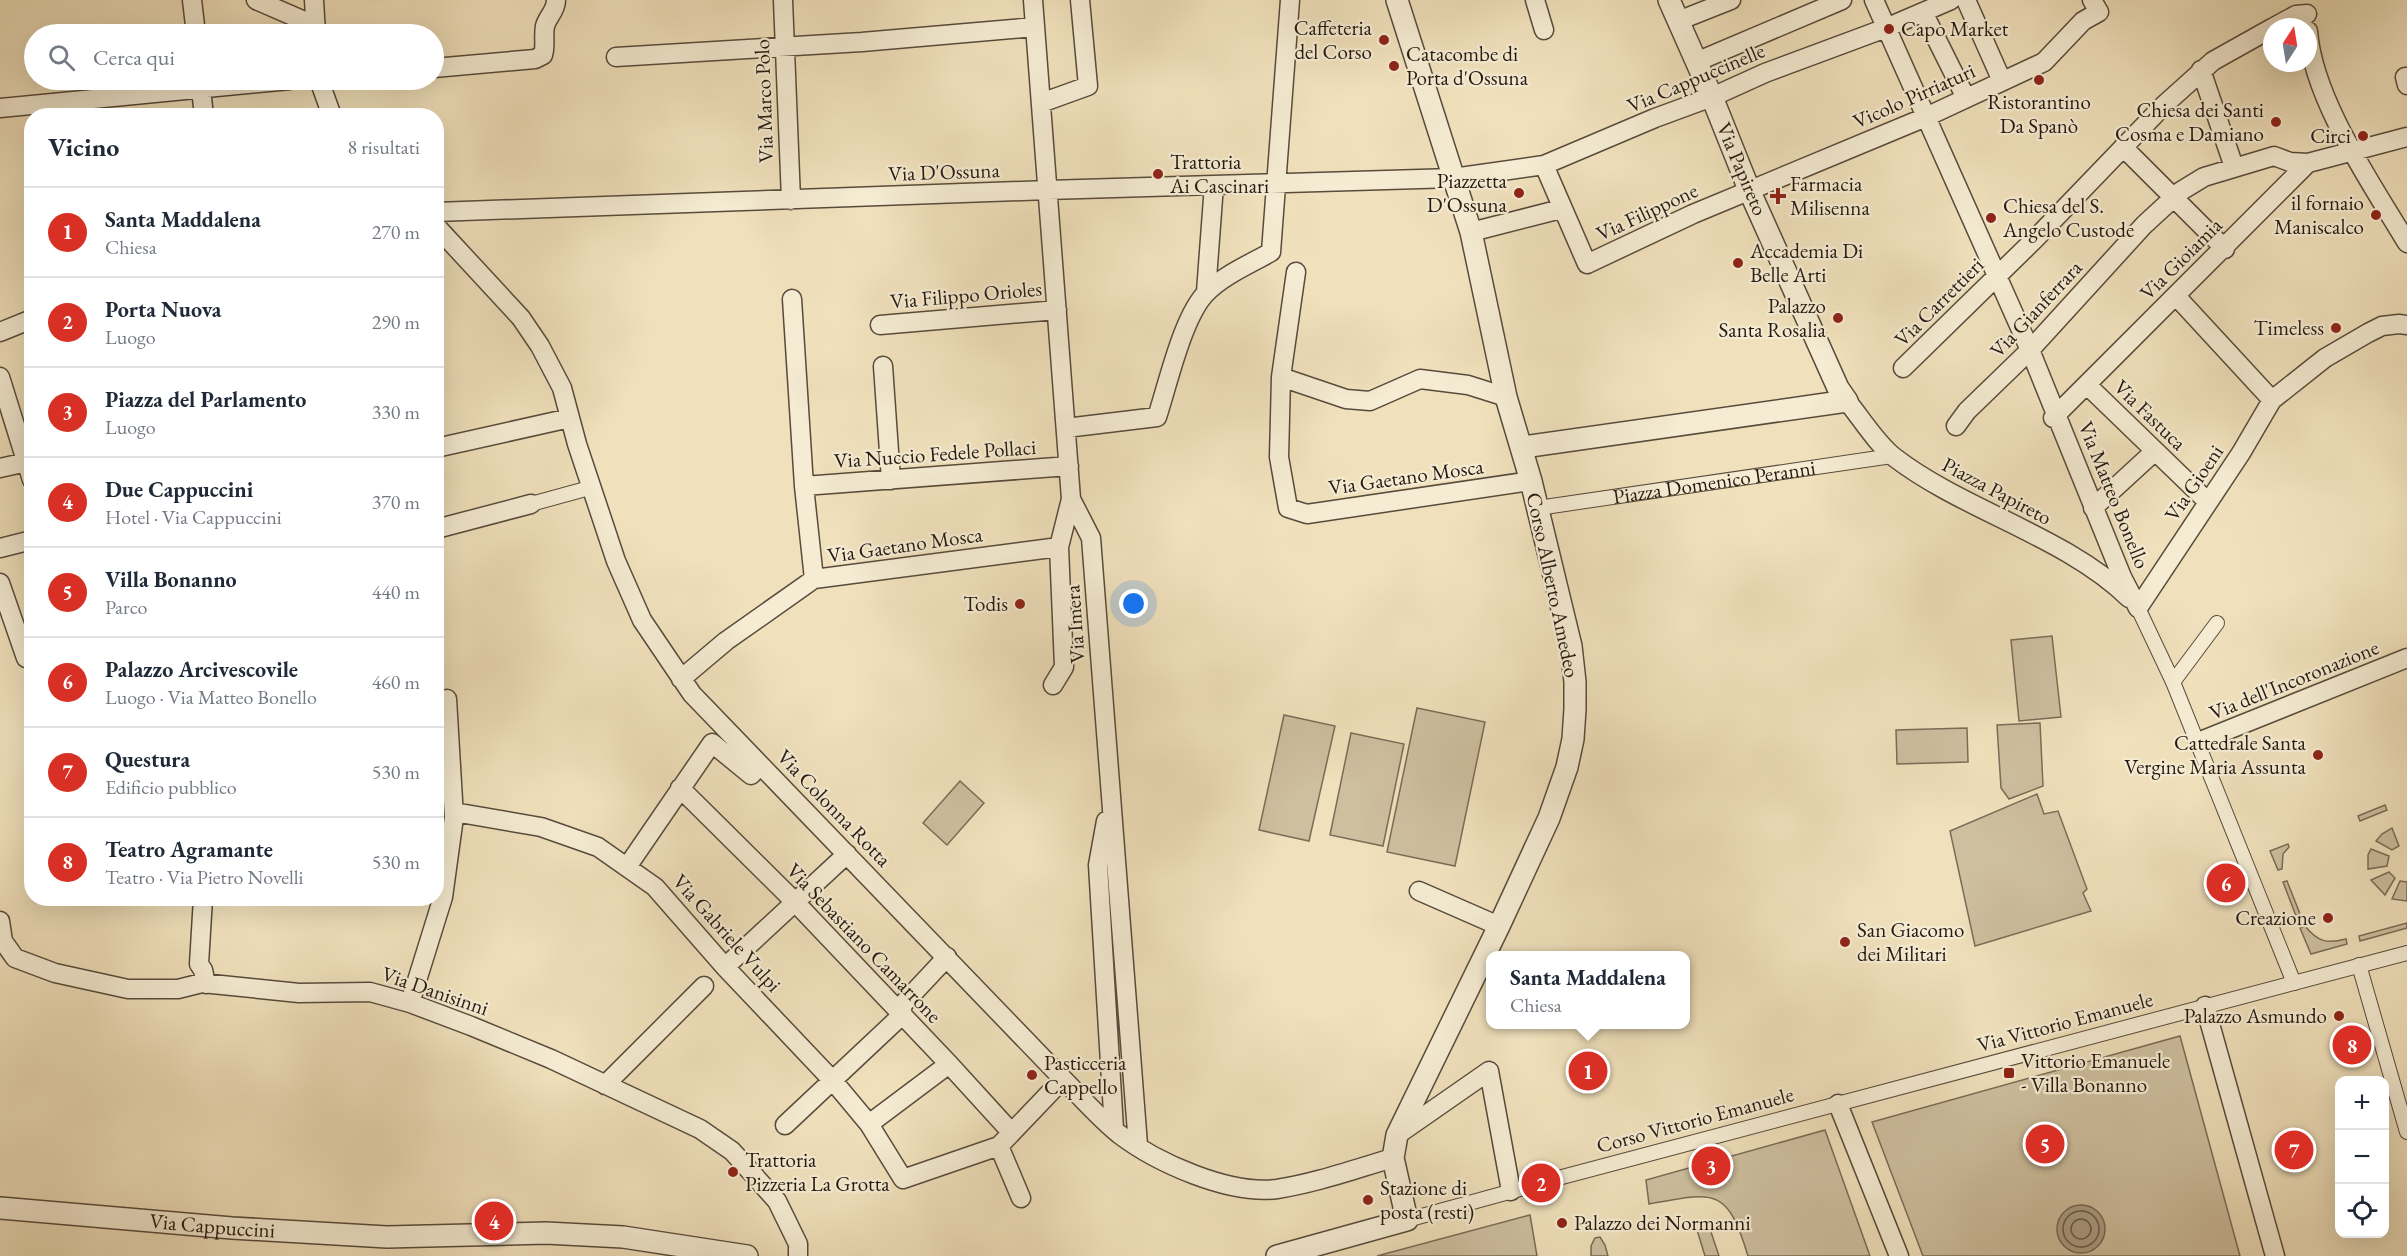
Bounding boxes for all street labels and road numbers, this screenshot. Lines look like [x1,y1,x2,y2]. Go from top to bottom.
street label: Via Cappuccinelle [1623,36,1769,119]
street label: Via Marco Polo [748,39,779,163]
street label: Vicolo Pirriaturi [1849,57,1979,134]
street label: Via Papireto [1711,118,1774,219]
street label: Via D'Ossuna [888,156,1001,187]
street label: Via Filippone [1592,176,1702,247]
street label: Via Gioiamia [2134,211,2228,306]
street label: Via Carrettieri [1888,251,1989,352]
street label: Via Gianferrara [1984,254,2088,363]
street label: Via Filippo Orioles [889,274,1043,315]
street label: Via Fastuca [2108,373,2193,456]
street label: Via Matteo Bonello [2073,417,2156,572]
street label: Via Nuccio Fedele Pollaci [833,433,1037,474]
street label: Via Gioeni [2158,439,2229,526]
street label: Piazza Papireto [1938,450,2057,531]
street label: Via Gaetano Mosca [1327,452,1486,501]
street label: Piazza Domenico Peranni [1611,453,1817,510]
street label: Corso Alberto Amedeo [1521,490,1586,680]
street label: Via Gaetano Mosca [826,520,985,569]
street label: Via Imera [1058,583,1091,664]
street label: Via dell'Incoronazione [2205,633,2383,726]
street label: Via Colonna Rotta [771,743,898,873]
street label: Via Sebastiano Camarrone [781,857,948,1028]
street label: Via Gabriele Vulpi [667,868,788,997]
street label: Via Danisinni [378,960,492,1021]
street label: Via Vittorio Emanuele [1974,985,2156,1058]
street label: Corso Vittorio Emanuele [1593,1080,1796,1159]
street label: Via Cappuccini [148,1207,276,1243]

